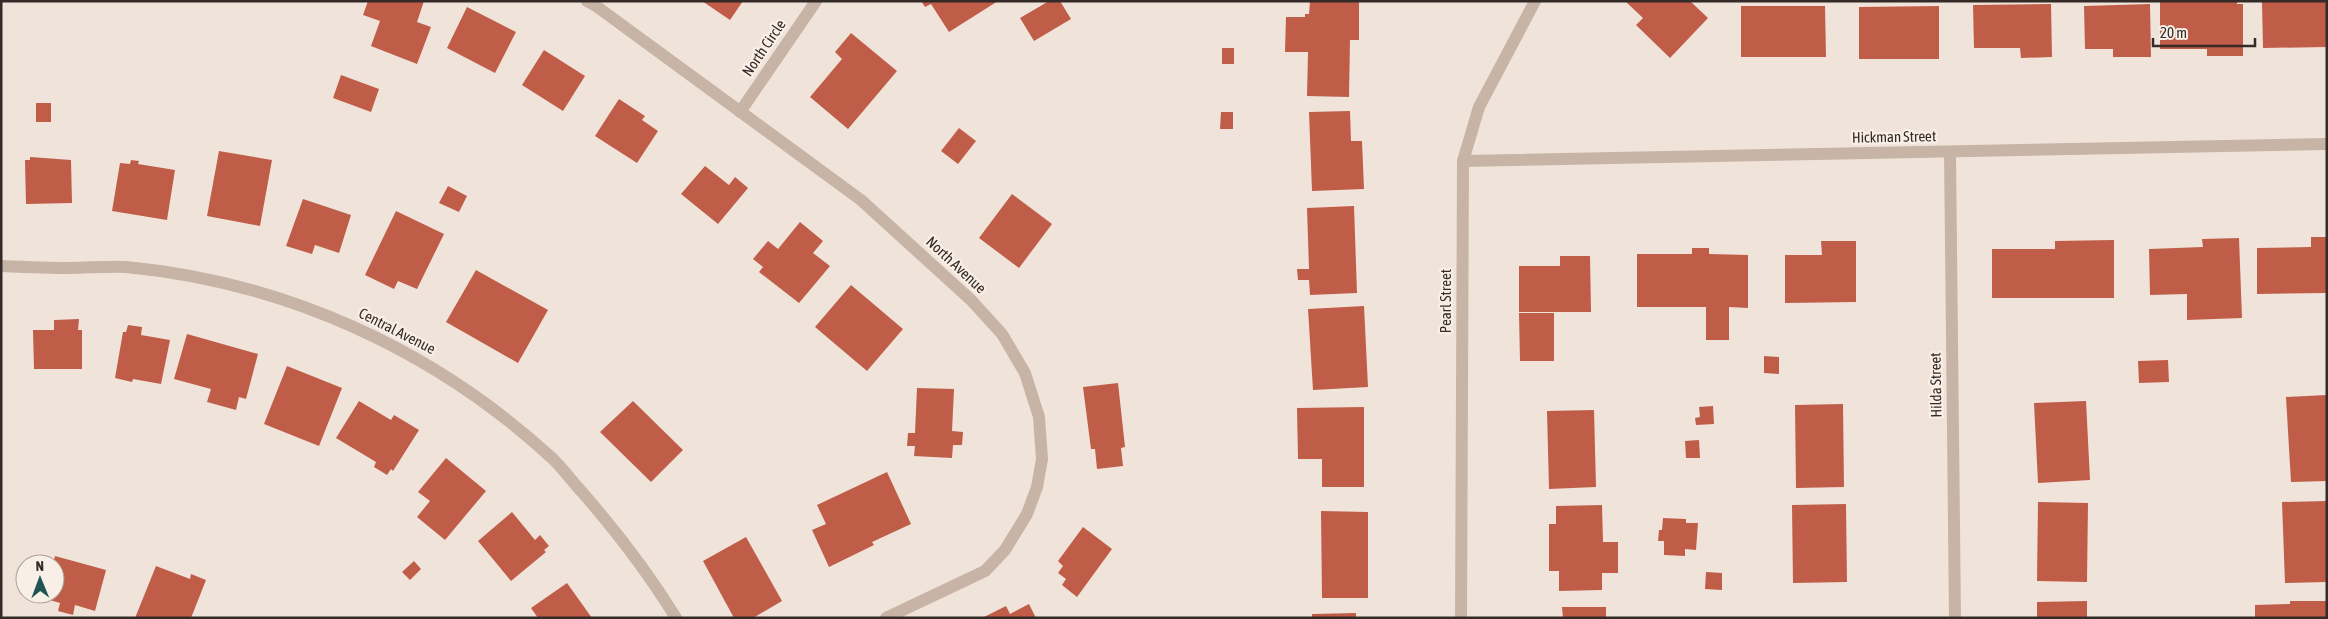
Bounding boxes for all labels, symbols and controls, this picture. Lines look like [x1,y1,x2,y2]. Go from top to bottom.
scale bar [2153,15,2256,47]
street label: North Circle [738,16,789,79]
text: 20 m [2160,24,2187,41]
street label: Hickman Street [1852,127,1936,146]
street label: North Avenue [923,233,990,297]
street label: Pearl Street [1437,269,1454,333]
street label: Central Avenue [356,304,439,357]
street label: Hilda Street [1926,352,1945,418]
north arrow [15,554,65,604]
text: N [36,558,44,574]

